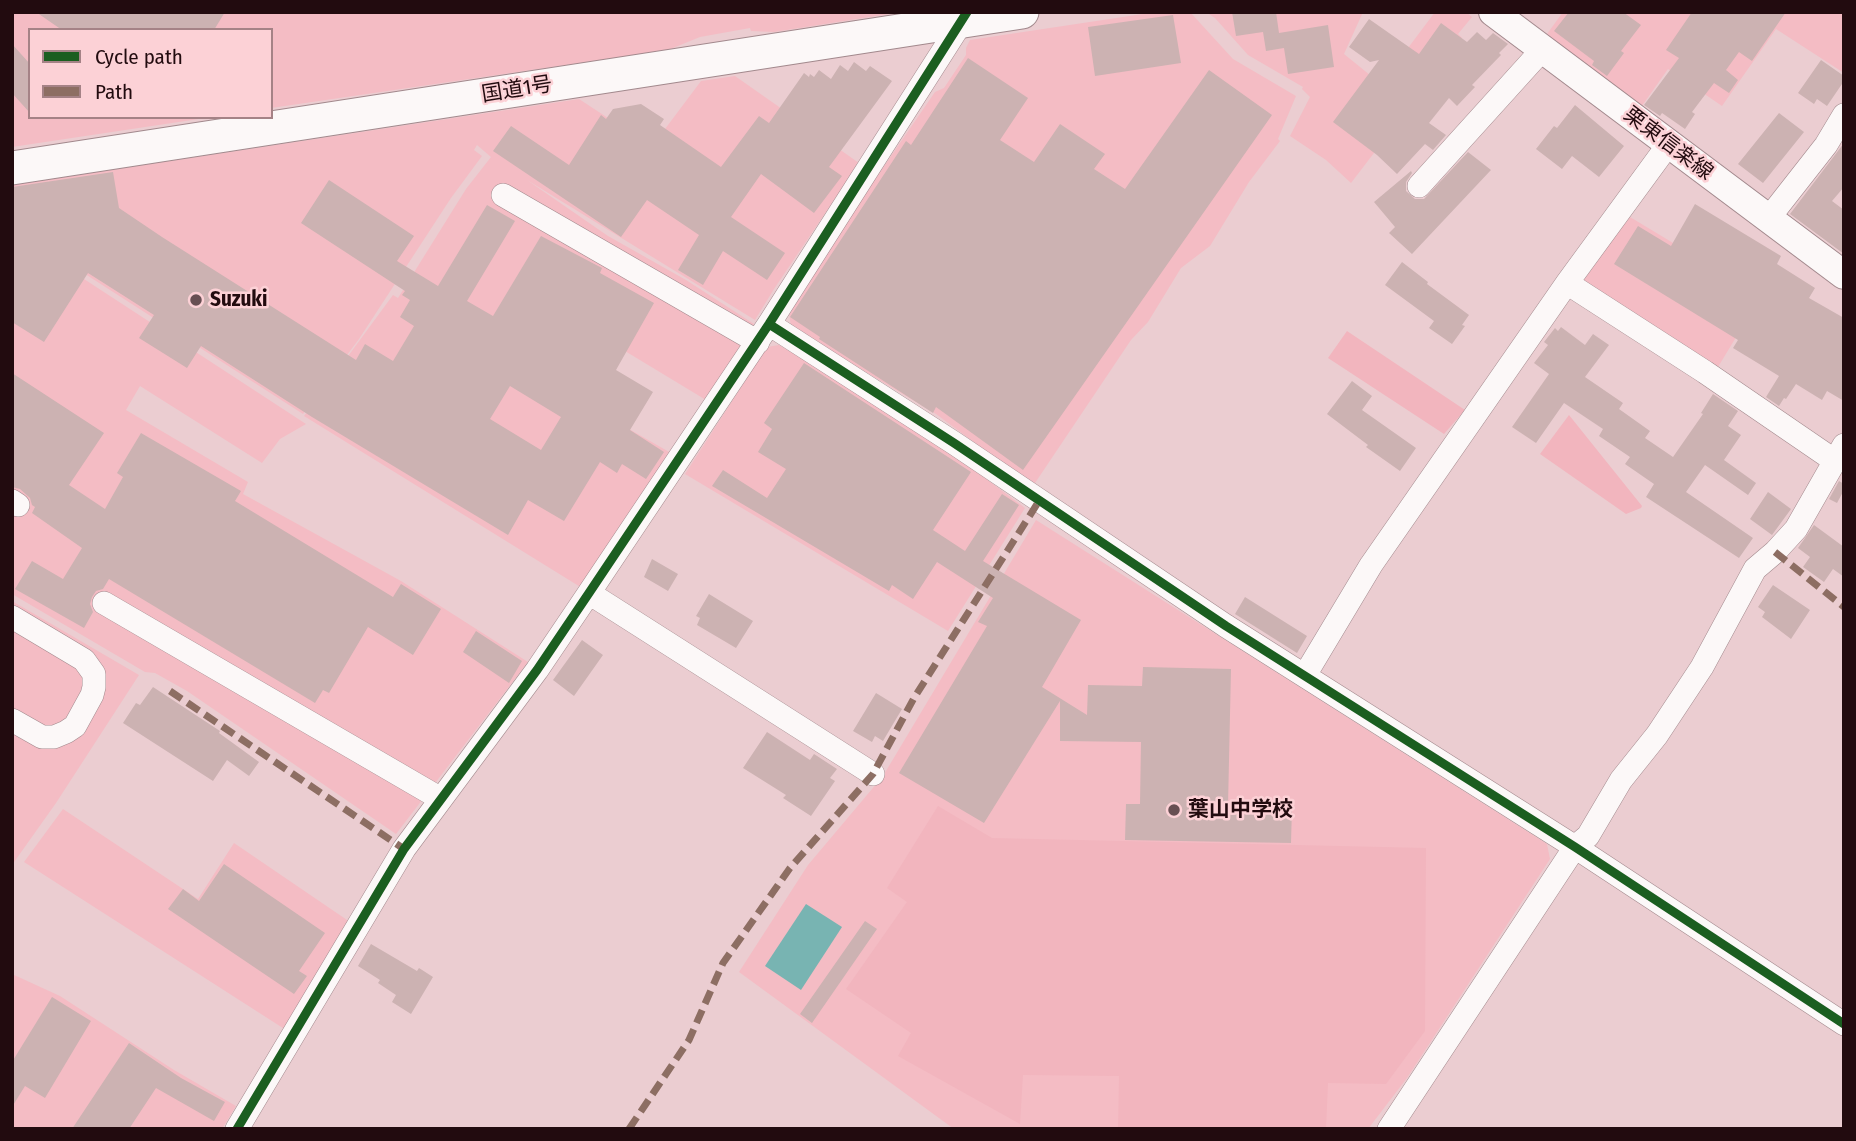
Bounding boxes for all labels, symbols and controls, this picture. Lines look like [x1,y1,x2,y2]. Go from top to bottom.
legend [28,28,273,119]
text: Cycle path [95,44,183,70]
street label: 国道1号 [480,72,554,108]
text: Path [95,79,133,105]
street label: 栗東信楽線 [1618,102,1718,186]
place label: Suzuki [210,287,267,313]
marker: Suzuki [188,292,204,308]
place label: 葉山中学校 [1188,797,1293,823]
marker: 葉山中学校 [1166,802,1182,818]

